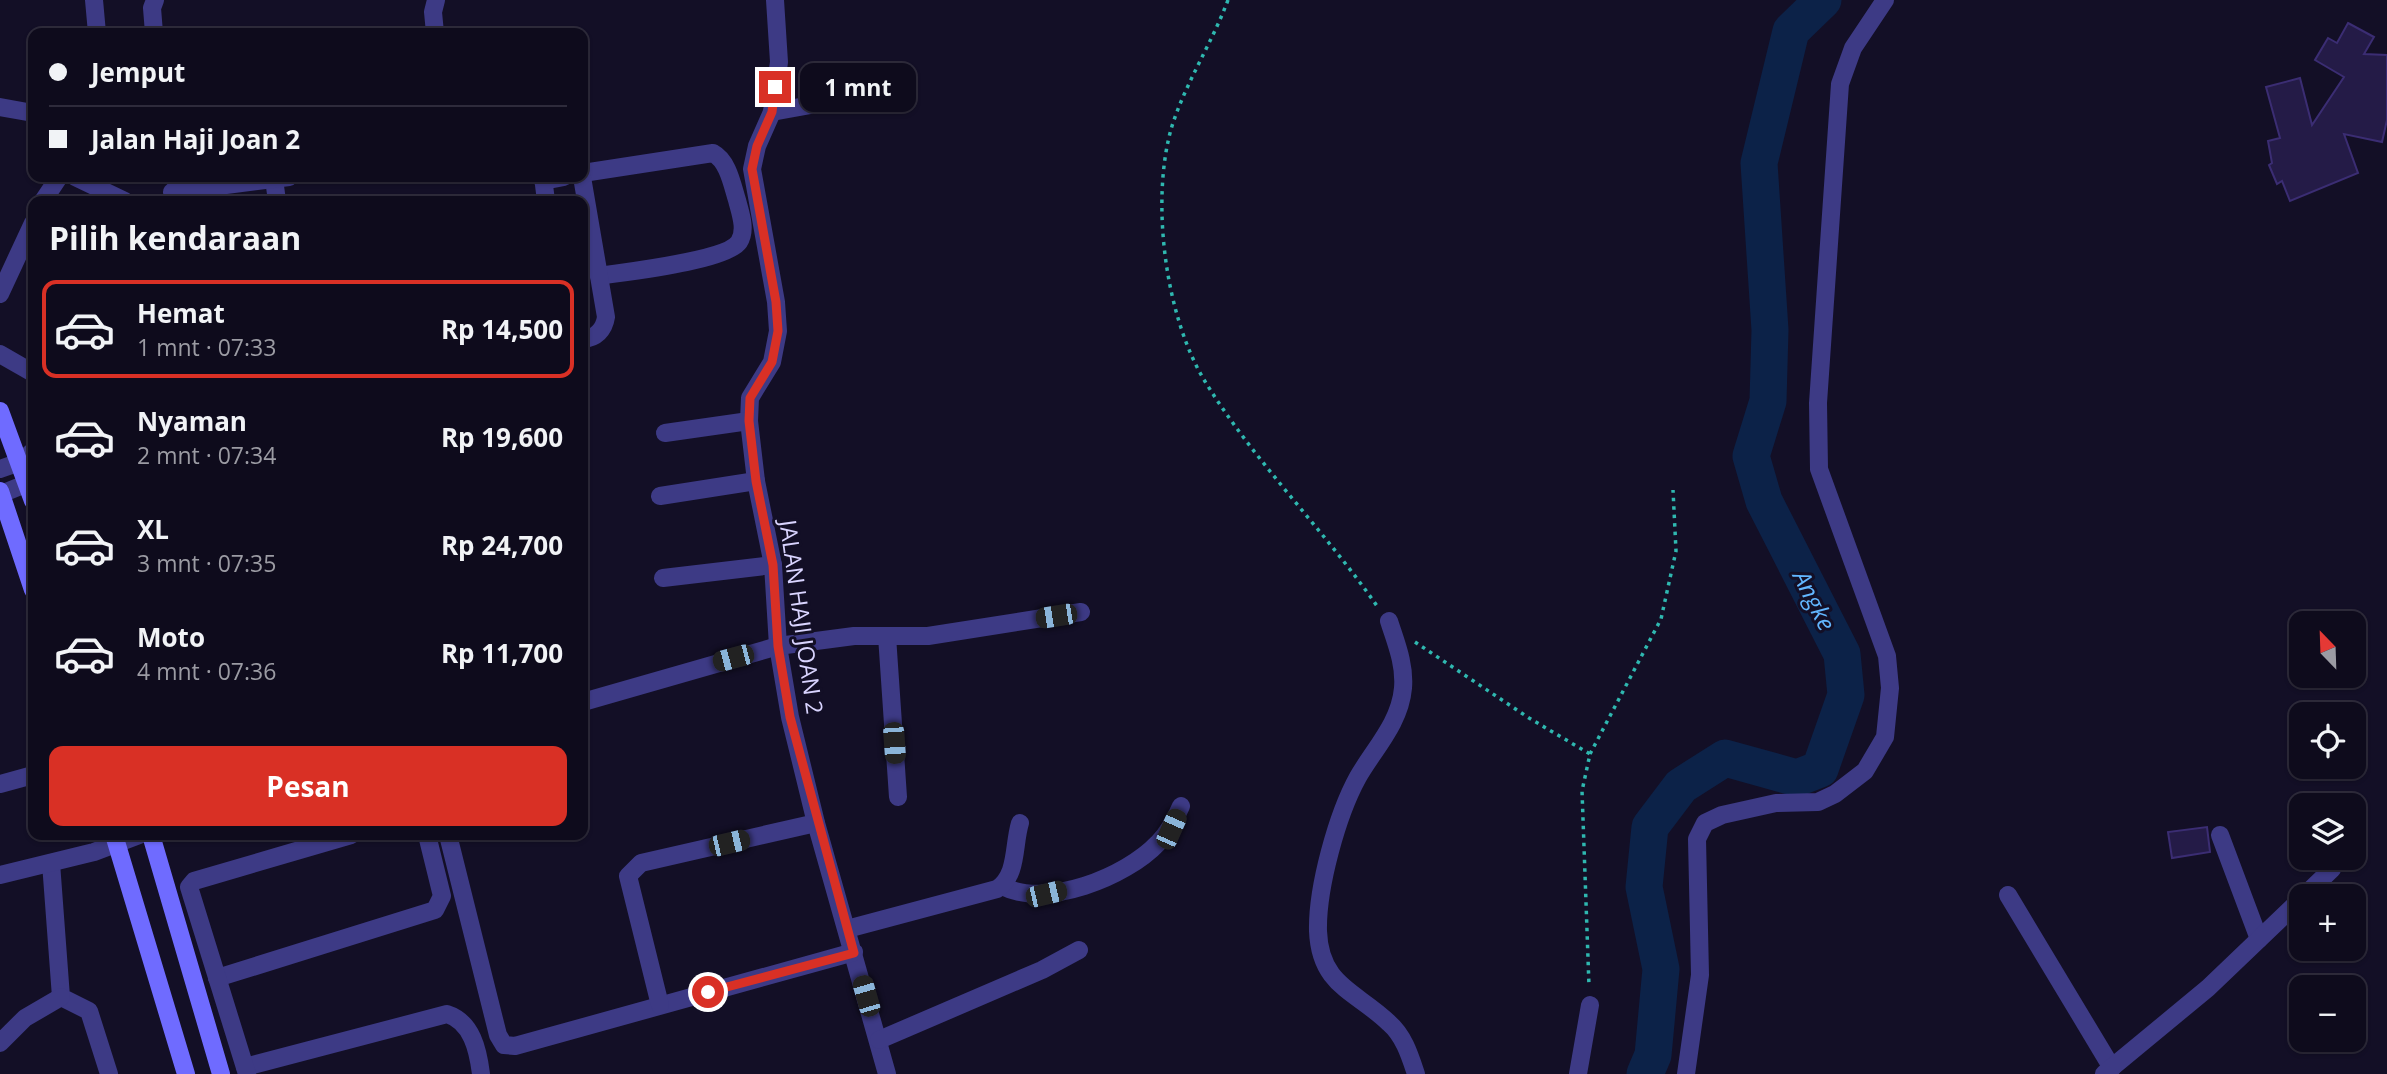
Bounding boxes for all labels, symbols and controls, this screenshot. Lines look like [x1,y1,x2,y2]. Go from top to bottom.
text: Jemput [91,54,185,90]
callout: 1 mnt [800,62,915,112]
route end [759,71,791,103]
text: 1 mnt [825,71,891,103]
text: Jalan Haji Joan 2 [91,121,300,157]
text: Pilih kendaraan [49,216,301,259]
text: Hemat [137,295,225,331]
icon: car [53,298,116,361]
text: Rp 14,500 [441,311,563,347]
text: 1 mnt · 07:33 [137,331,276,363]
text: Nyaman [137,403,247,439]
icon: car [53,406,116,469]
text: Rp 19,600 [441,419,563,455]
text: 2 mnt · 07:34 [137,439,276,471]
text: XL [137,511,169,547]
icon: car [53,514,116,577]
street label: JALAN HAJI JOAN 2 [772,516,831,716]
text: Rp 24,700 [441,527,563,563]
text: 3 mnt · 07:35 [137,547,276,579]
water label: Angke [1785,562,1844,636]
car [1034,602,1079,630]
north arrow [2289,611,2366,688]
map controls [2289,611,2366,1052]
text: Moto [137,619,205,655]
icon: car [53,622,116,685]
text: Rp 11,700 [441,635,563,671]
car [710,642,757,674]
text: 4 mnt · 07:36 [137,655,276,687]
button: locate [2289,702,2366,779]
car [883,721,906,765]
button: Pesan [49,746,567,826]
button: layers [2289,793,2366,870]
car [1153,806,1190,852]
car [707,828,752,858]
car [1024,879,1069,909]
button: + [2289,884,2366,961]
car [851,973,882,1019]
button: − [2289,975,2366,1052]
route start [692,976,724,1008]

